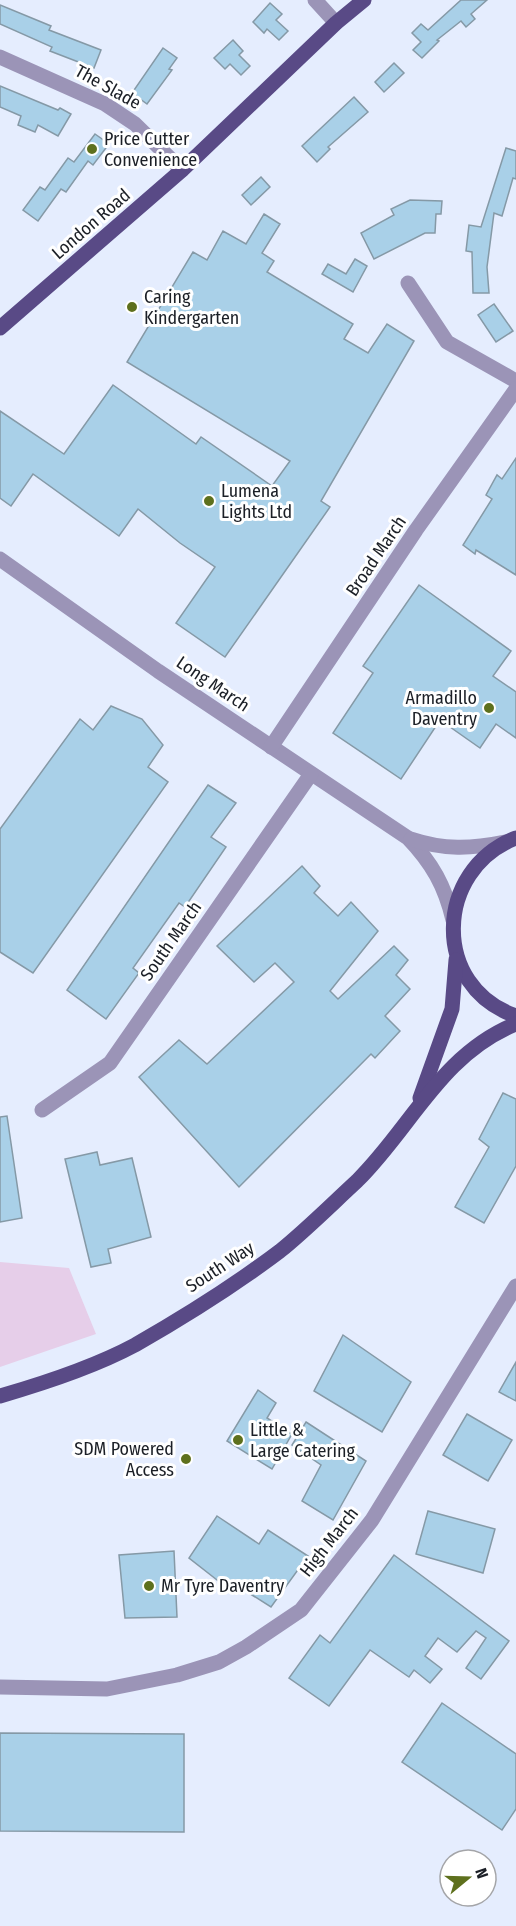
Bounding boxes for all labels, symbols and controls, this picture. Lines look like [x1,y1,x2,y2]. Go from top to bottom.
street label: The Slade [71,60,145,114]
place label: Price Cutter Convenience [104,128,197,171]
marker: Price Cutter Convenience [85,142,99,156]
street label: London Road [47,184,135,264]
place label: Caring Kindergarten [144,286,239,329]
marker: Caring Kindergarten [125,300,139,314]
place label: Lumena Lights Ltd [221,480,292,523]
marker: Lumena Lights Ltd [202,494,216,508]
street label: Broad March [341,512,411,600]
street label: Long March [172,651,254,717]
place label: Armadillo Daventry [406,687,477,730]
marker: Armadillo Daventry [482,701,496,715]
street label: South March [136,897,206,985]
street label: South Way [182,1237,258,1297]
place label: Little & Large Catering [250,1419,356,1462]
marker: Little & Large Catering [231,1433,245,1447]
place label: SDM Powered Access [74,1438,174,1481]
marker: SDM Powered Access [179,1452,193,1466]
street label: High March [295,1503,363,1581]
place label: Mr Tyre Daventry [161,1575,284,1597]
marker: Mr Tyre Daventry [142,1579,156,1593]
north arrow [438,1848,498,1908]
text: N [471,1866,492,1881]

